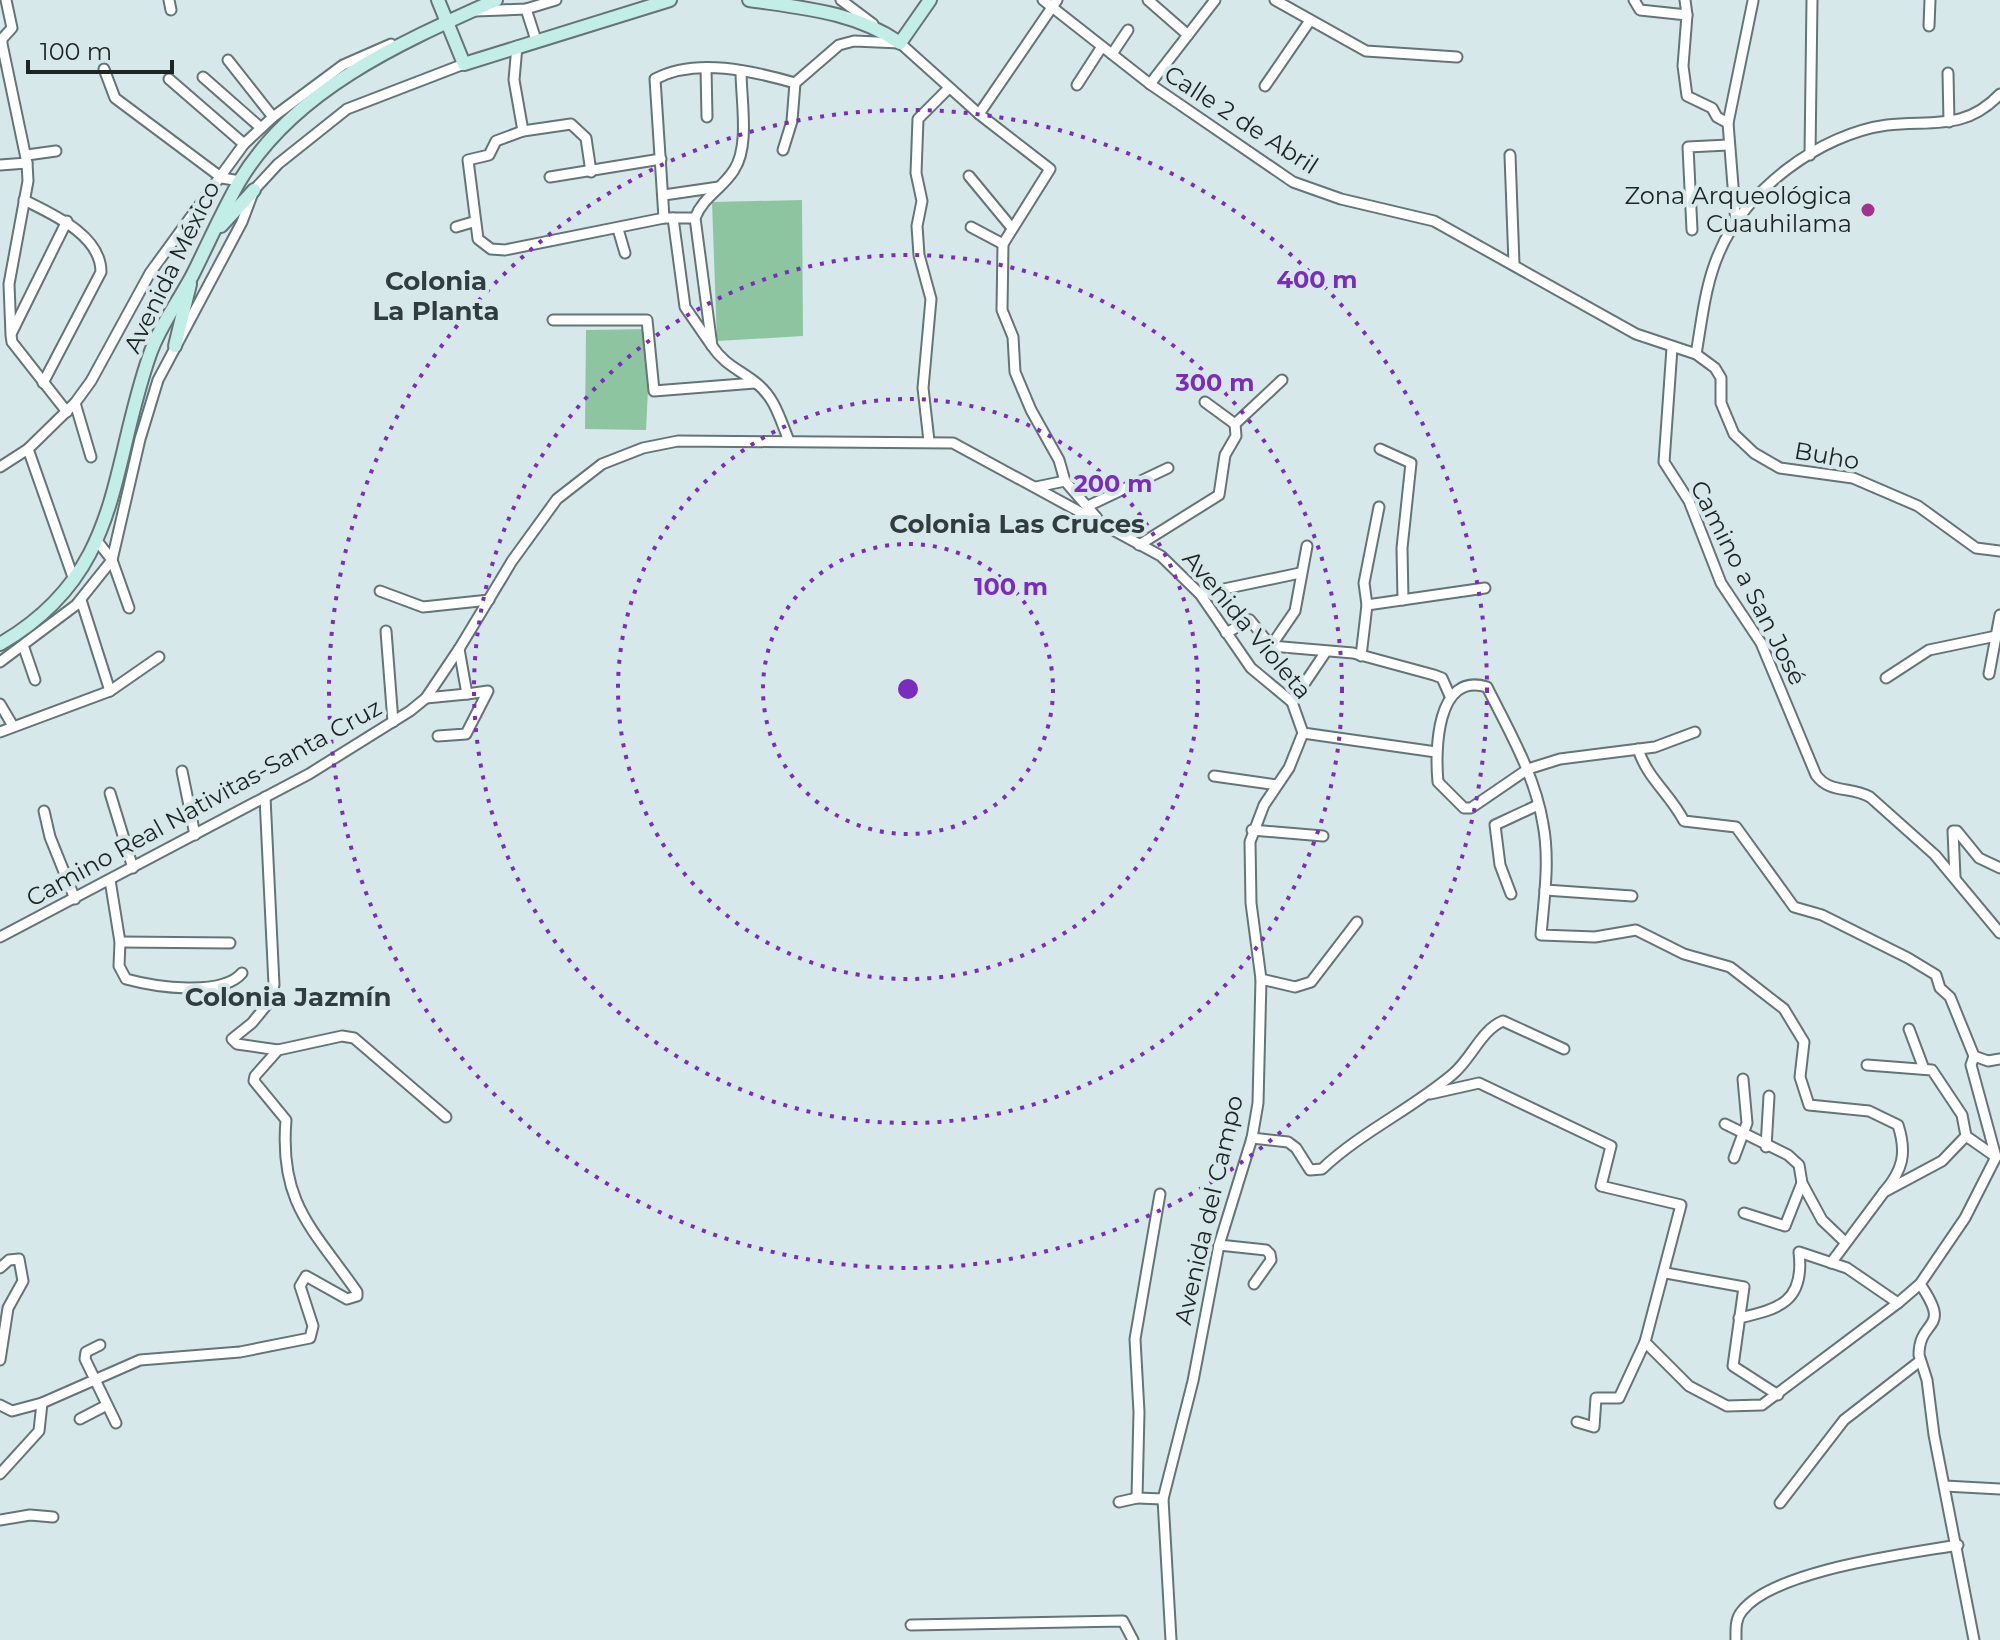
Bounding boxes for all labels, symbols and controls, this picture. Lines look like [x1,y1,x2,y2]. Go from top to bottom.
scale bar [28,24,172,74]
text: 100 m [40,37,112,66]
street label: Calle 2 de Abril [1159,59,1324,180]
street label: Avenida México [117,176,226,358]
place label: Zona Arqueológica Cuauhilama [1624,181,1852,238]
marker: Zona Arqueológica Cuauhilama [1859,201,1877,219]
district label: Colonia La Planta [373,265,499,327]
text: 400 m [1276,265,1358,294]
text: 300 m [1175,368,1254,397]
street label: Buho [1792,436,1862,475]
text: 200 m [1074,469,1152,498]
street label: Camino a San José [1684,476,1813,690]
district label: Colonia Las Cruces [889,508,1145,540]
street label: Avenida Violeta [1177,544,1318,705]
text: 100 m [974,572,1048,601]
centre of rings [894,675,922,703]
street label: Camino Real Nativitas-Santa Cruz [21,692,386,913]
district label: Colonia Jazmín [185,981,391,1013]
street label: Avenida del Campo [1168,1092,1249,1327]

